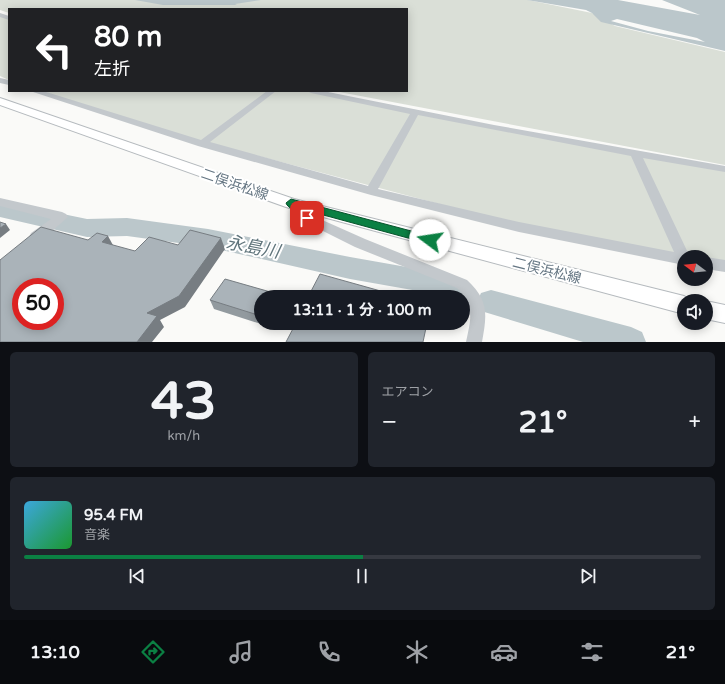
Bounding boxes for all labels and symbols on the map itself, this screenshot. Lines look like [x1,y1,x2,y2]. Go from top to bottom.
street label: 二俣浜松線 [199,165,271,204]
pin [290,201,324,235]
position arrow [409,219,451,261]
water label: 永島川 [224,231,284,263]
north arrow [677,250,713,286]
street label: 二俣浜松線 [511,254,583,287]
speed limit sign: 50 [12,278,64,330]

